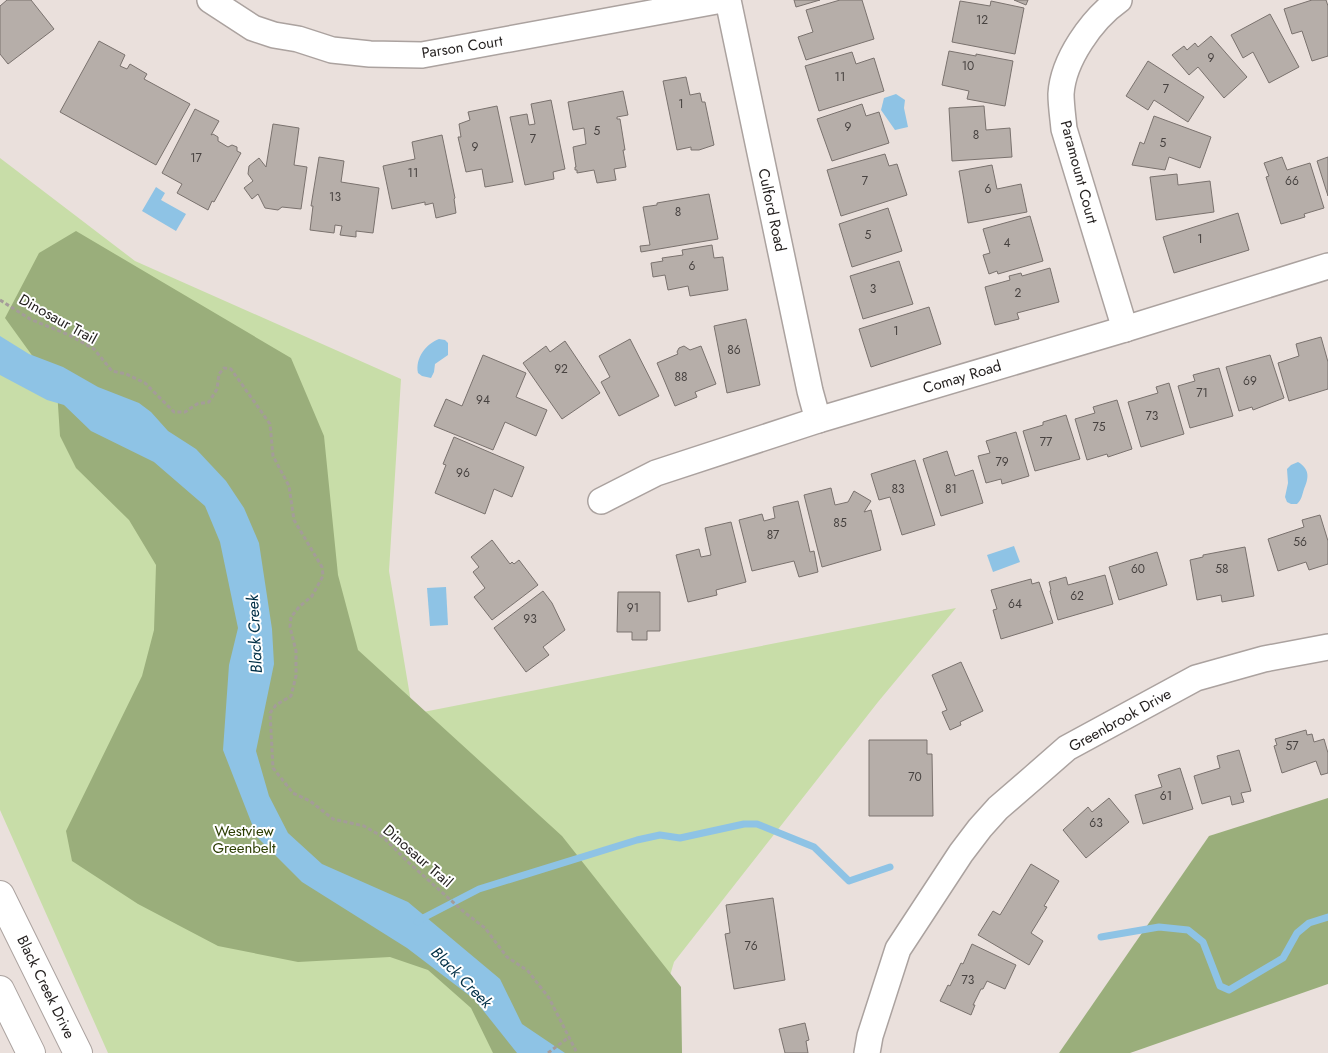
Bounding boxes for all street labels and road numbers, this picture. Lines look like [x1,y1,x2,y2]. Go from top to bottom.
street label: Parson Court [420,30,505,64]
street label: Paramount Court [1055,118,1103,227]
street label: Culford Road [752,166,792,254]
street label: Dinosaur Trail [15,288,101,350]
street label: Comay Road [920,355,1004,399]
street label: Greenbrook Drive [1065,683,1175,757]
street label: Dinosaur Trail [378,819,458,893]
street label: Black Creek Drive [11,932,81,1043]

